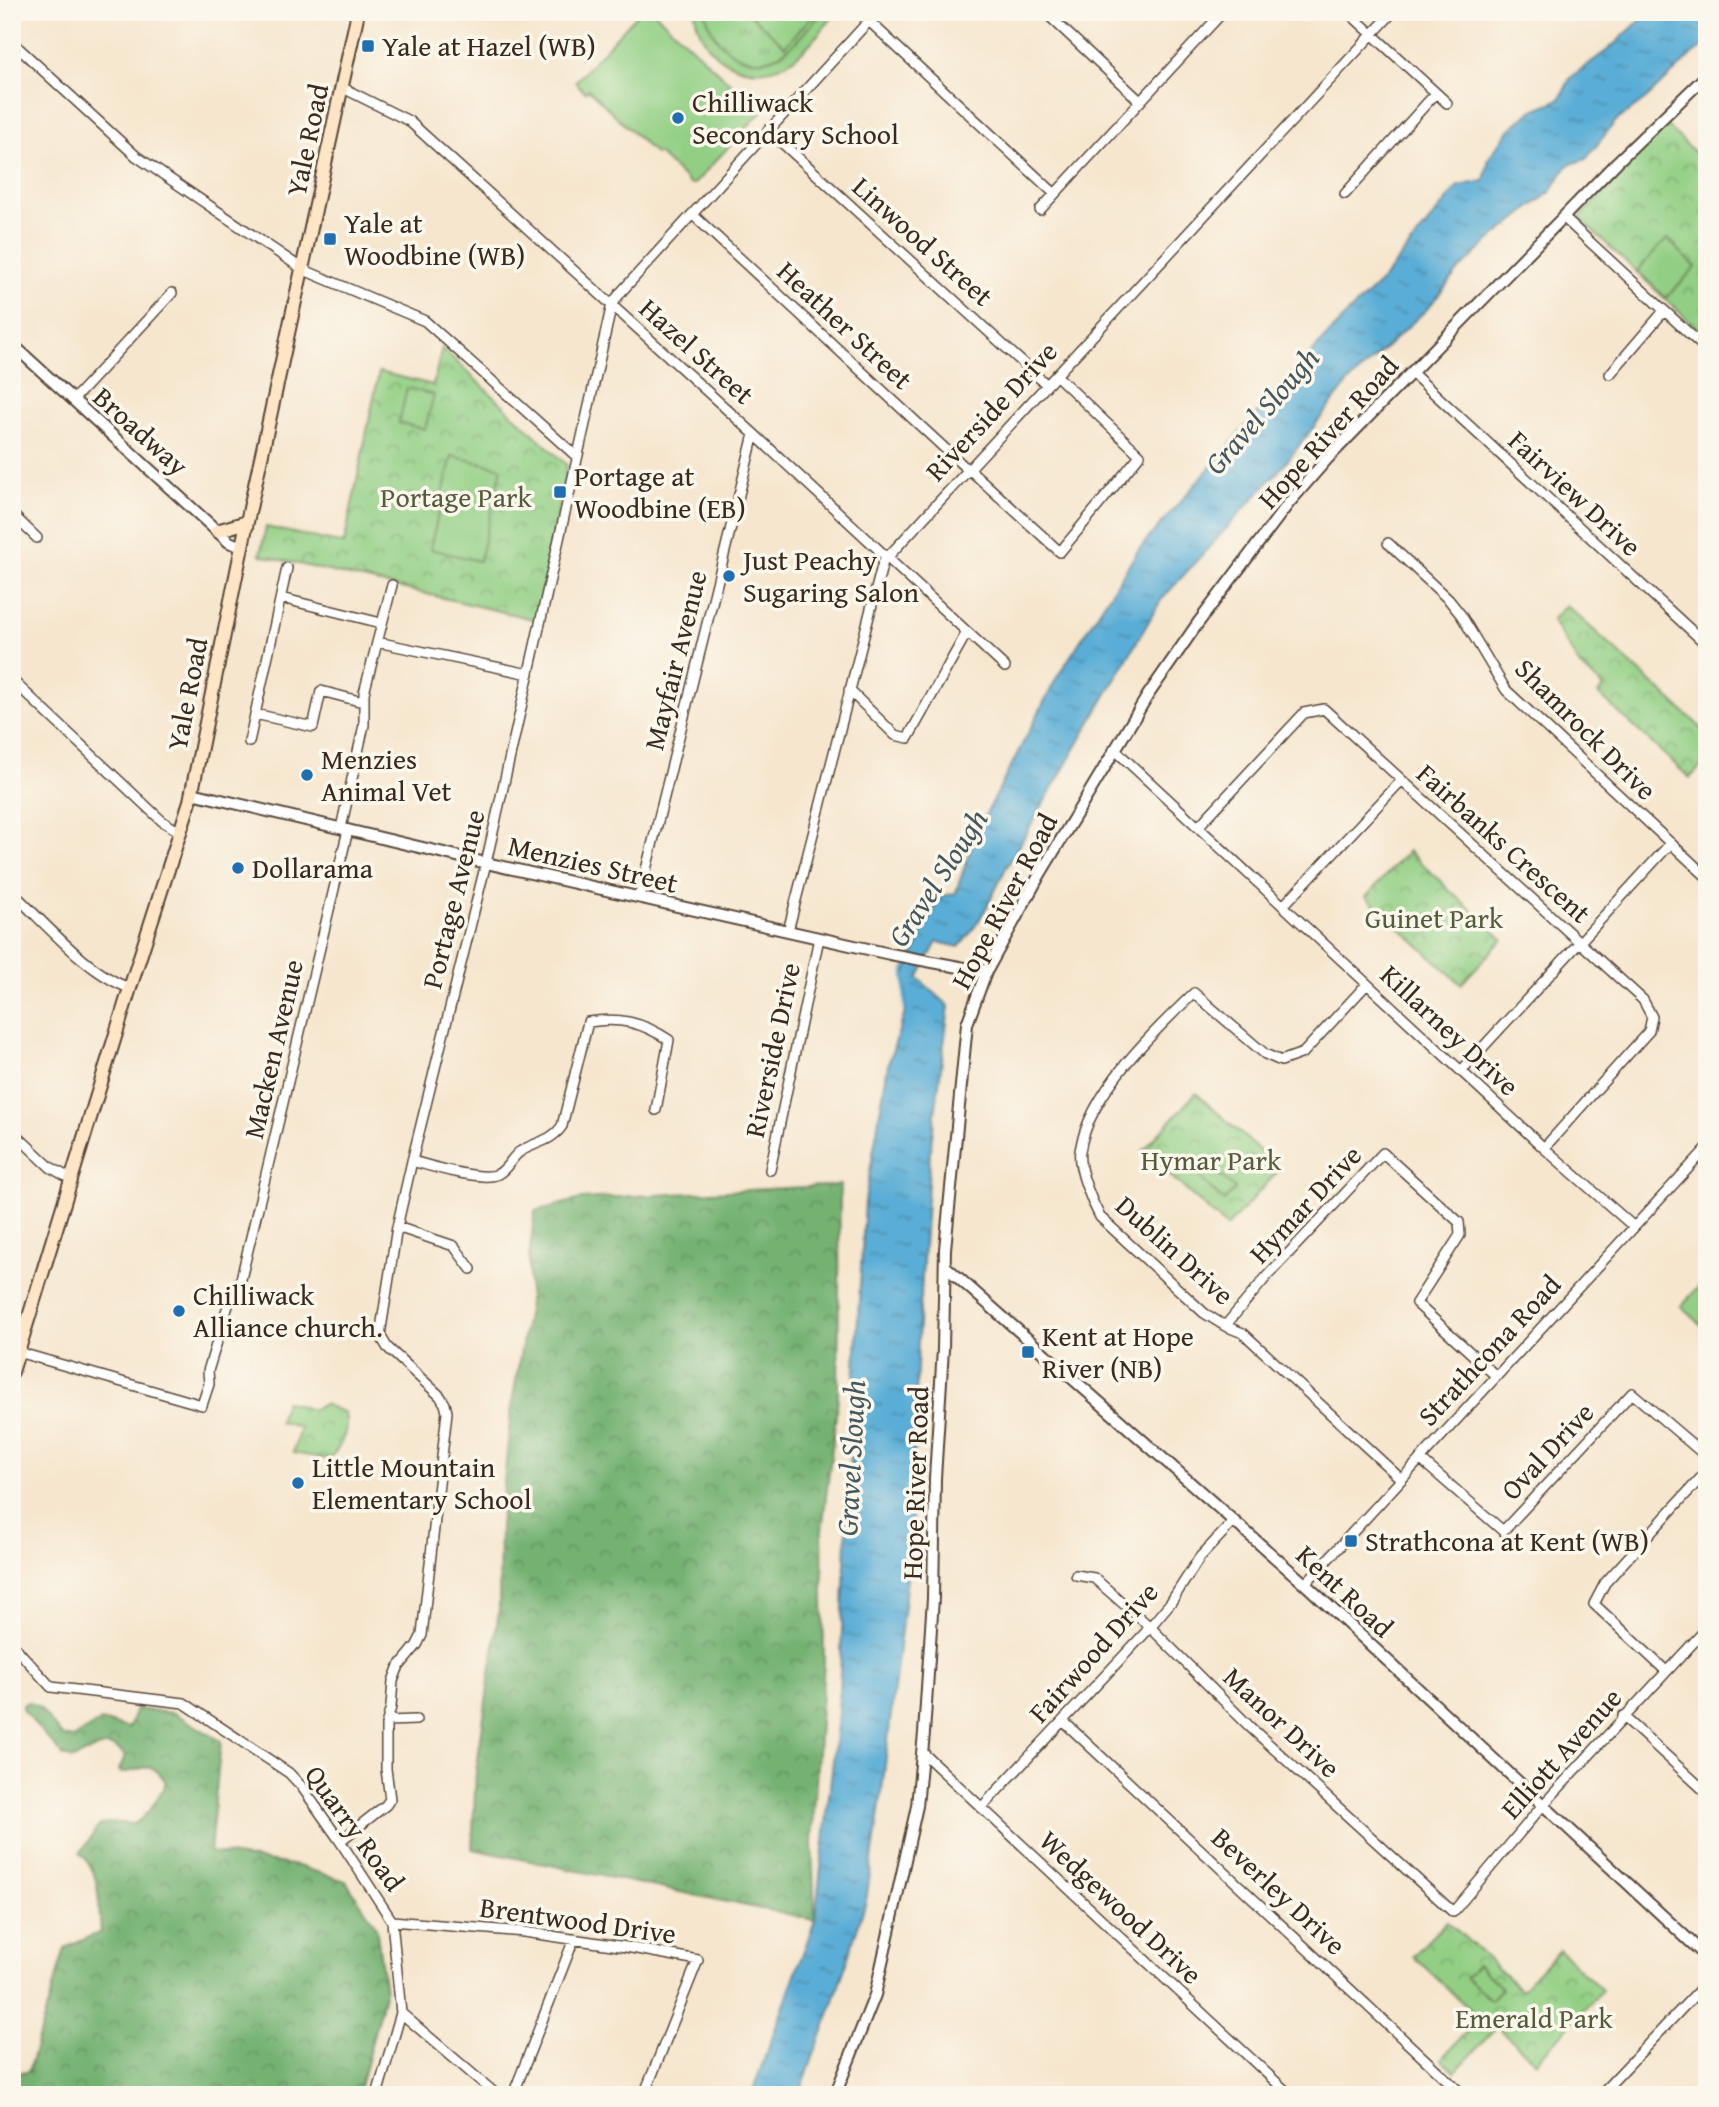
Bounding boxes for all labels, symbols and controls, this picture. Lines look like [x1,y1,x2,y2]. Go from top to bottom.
place label: Yale at Hazel (WB) [382,25,596,66]
marker: Yale at Hazel (WB) [360,38,376,54]
street label: Yale Road [275,80,338,200]
place label: Chilliwack Secondary School [692,81,899,154]
marker: Chilliwack Secondary School [670,110,686,126]
street label: Linwood Street [844,166,1003,315]
place label: Yale at Woodbine (WB) [344,202,525,275]
marker: Yale at Woodbine (WB) [322,231,338,247]
street label: Heather Street [768,251,922,398]
street label: Hazel Street [631,288,764,413]
street label: Riverside Drive [915,332,1066,490]
water label: Gravel Slough [1193,337,1329,484]
street label: Hope River Road [1247,346,1408,517]
street label: Broadway [84,377,198,485]
street label: Fairview Drive [1500,420,1651,565]
place label: Portage at Woodbine (EB) [574,455,746,528]
park label: Portage Park [380,476,532,517]
marker: Portage at Woodbine (EB) [552,484,568,500]
place label: Just Peachy Sugaring Salon [740,539,919,612]
street label: Mayfair Avenue [632,566,717,754]
marker: Just Peachy Sugaring Salon [721,568,737,584]
street label: Yale Road [155,634,218,754]
street label: Shamrock Drive [1506,648,1667,809]
place label: Menzies Animal Vet [321,738,452,811]
street label: Fairbanks Crescent [1408,753,1601,932]
marker: Menzies Animal Vet [299,767,315,783]
water label: Gravel Slough [876,800,998,955]
street label: Portage Avenue [410,805,495,993]
street label: Hope River Road [940,805,1067,996]
street label: Menzies Street [504,824,682,903]
place label: Dollarama [252,847,374,888]
marker: Dollarama [230,860,246,876]
park label: Guinet Park [1365,897,1504,938]
street label: Killarney Drive [1372,954,1529,1105]
street label: Macken Avenue [232,955,313,1143]
street label: Riverside Drive [733,959,810,1141]
street label: Hymar Drive [1239,1135,1370,1272]
park label: Hymar Park [1141,1139,1282,1180]
street label: Dublin Drive [1107,1185,1244,1314]
street label: Strathcona Road [1407,1265,1570,1435]
place label: Chilliwack Alliance church. [193,1274,383,1347]
marker: Chilliwack Alliance church. [171,1303,187,1319]
place label: Kent at Hope River (NB) [1042,1315,1194,1388]
marker: Kent at Hope River (NB) [1020,1344,1036,1360]
water label: Gravel Slough [824,1379,876,1537]
street label: Hope River Road [891,1385,938,1581]
street label: Oval Drive [1491,1393,1603,1509]
place label: Little Mountain Elementary School [312,1446,532,1519]
marker: Little Mountain Elementary School [290,1475,306,1491]
place label: Strathcona at Kent (WB) [1365,1520,1649,1561]
marker: Strathcona at Kent (WB) [1343,1533,1359,1549]
street label: Kent Road [1287,1535,1403,1647]
street label: Fairwood Drive [1018,1572,1167,1731]
street label: Manor Drive [1215,1657,1350,1787]
street label: Elliott Avenue [1491,1678,1631,1827]
street label: Quarry Road [296,1756,415,1899]
street label: Beverley Drive [1203,1817,1356,1964]
street label: Wedgewood Drive [1031,1820,1212,1993]
street label: Brentwood Drive [477,1885,679,1954]
park label: Emerald Park [1455,1997,1614,2038]

